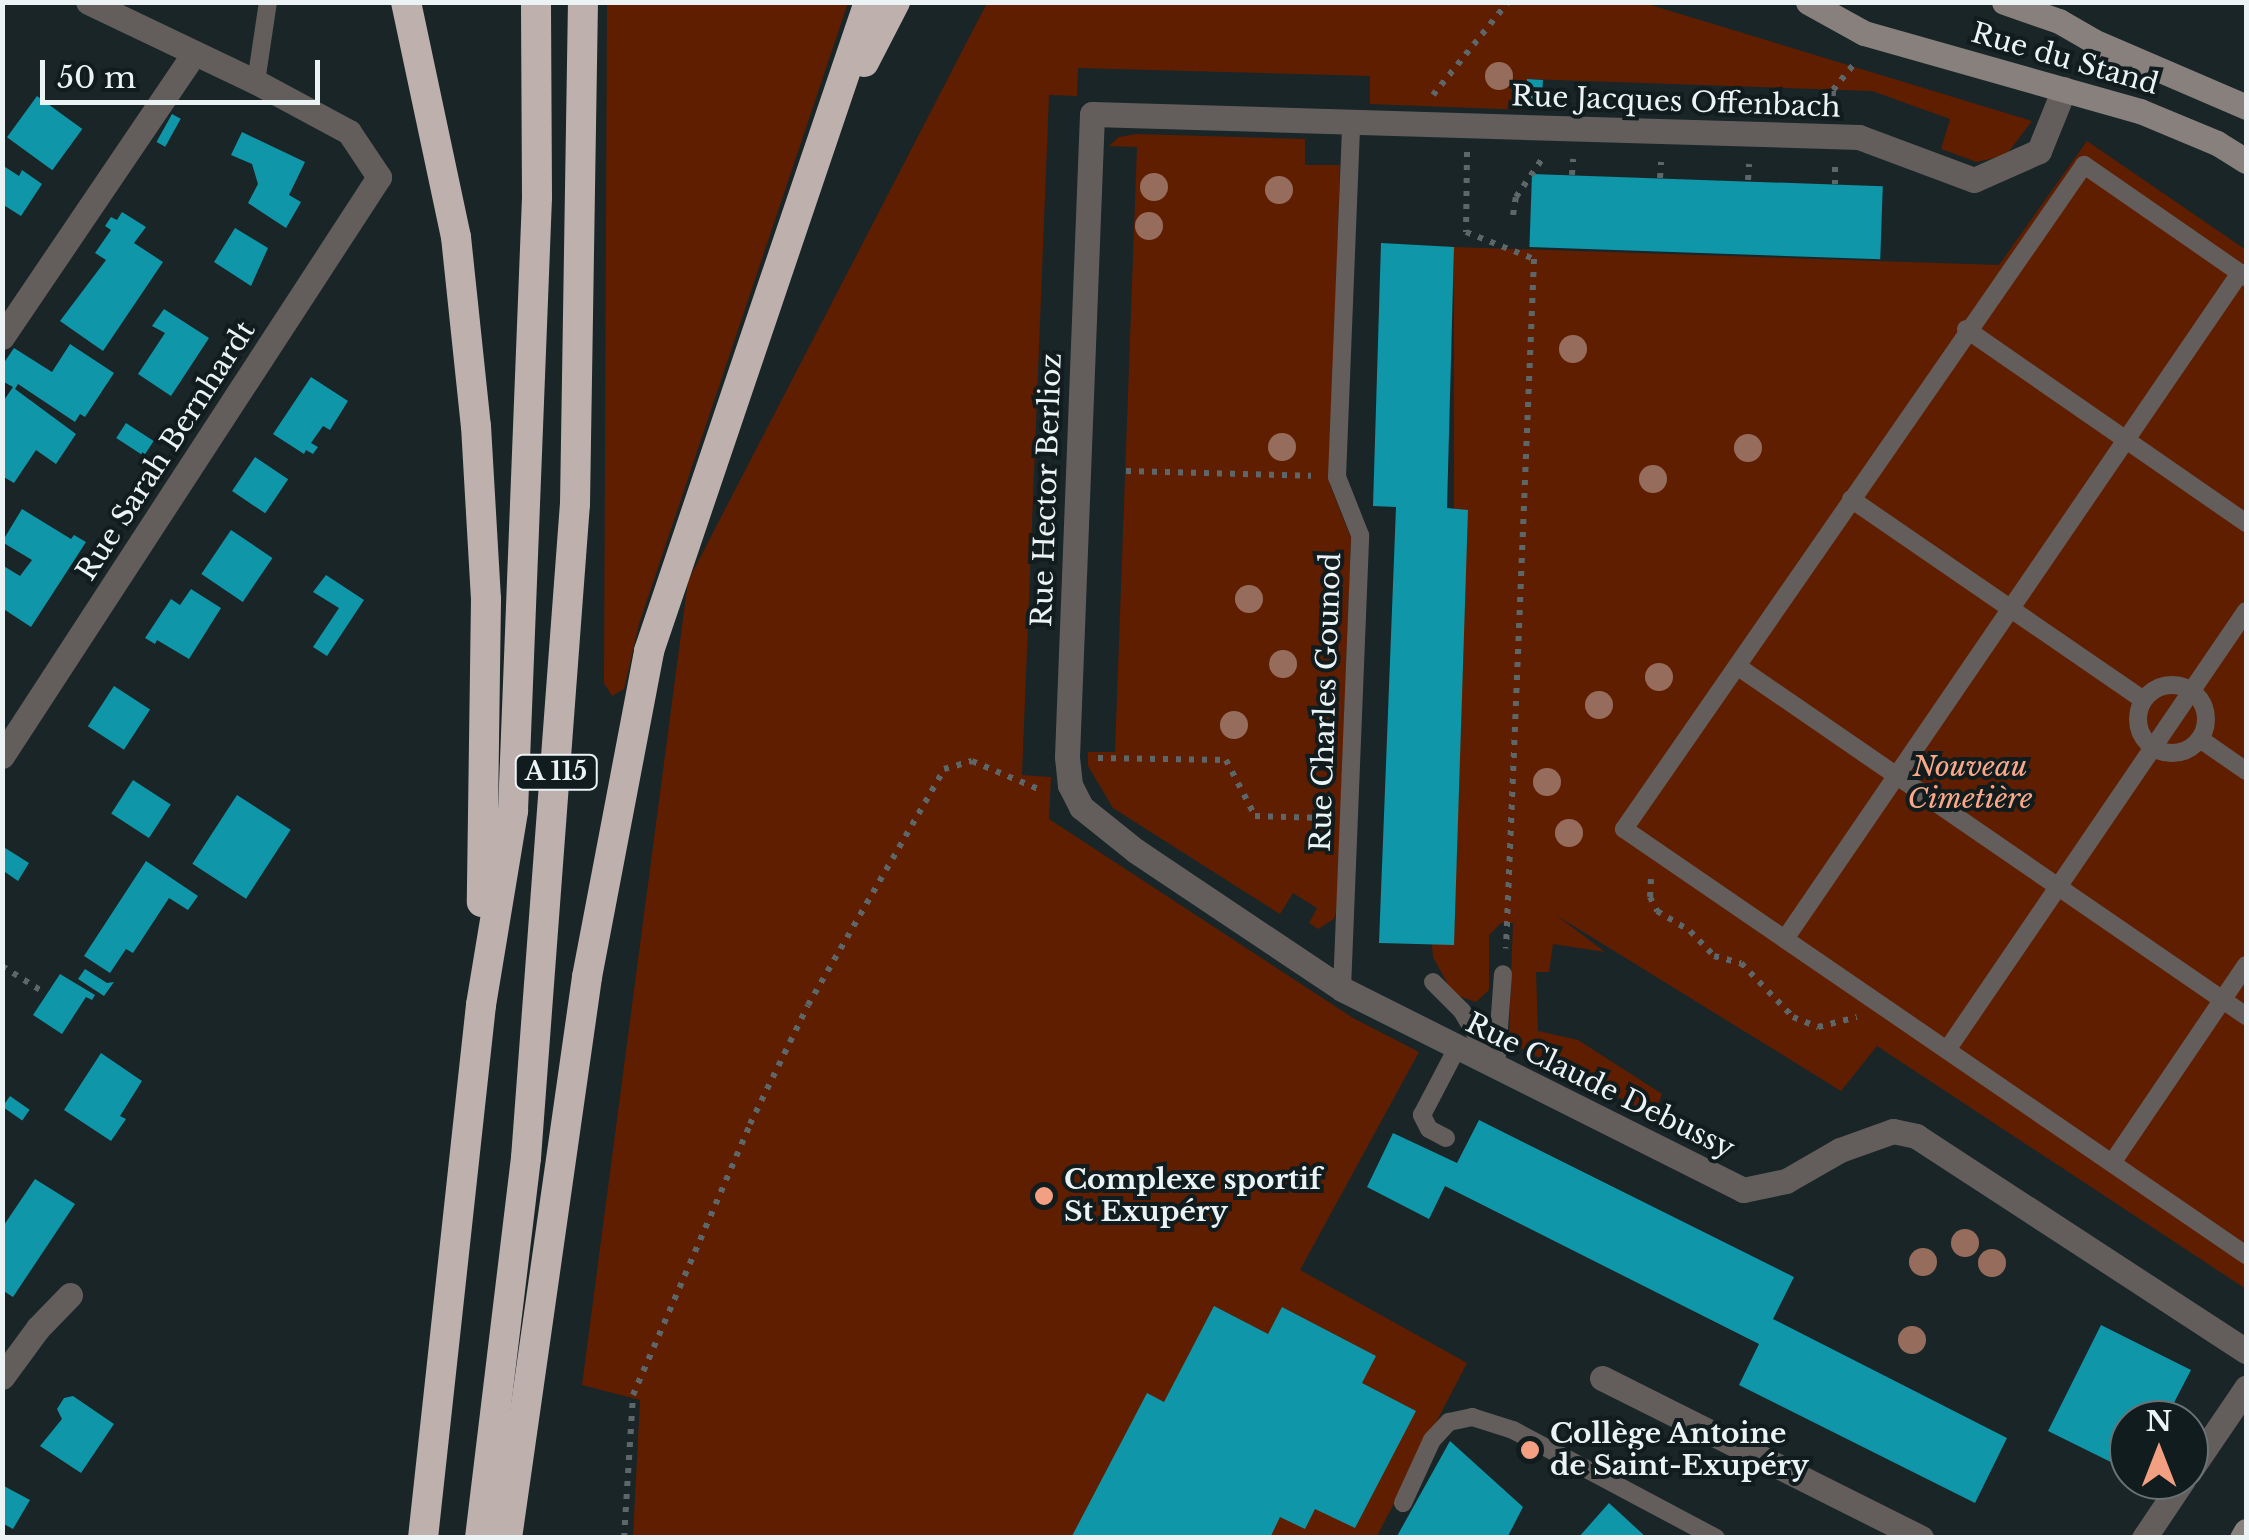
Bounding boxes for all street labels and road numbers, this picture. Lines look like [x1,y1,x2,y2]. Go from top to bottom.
street label: Rue du Stand [1968,16,2162,102]
street label: Rue Jacques Offenbach [1511,79,1841,125]
street label: Rue Sarah Bernhardt [70,315,262,587]
street label: Rue Hector Berlioz [1025,352,1069,628]
street label: Rue Charles Gounod [1304,552,1348,852]
road number: A 115 [514,752,598,792]
street label: Rue Claude Debussy [1460,1006,1740,1166]

